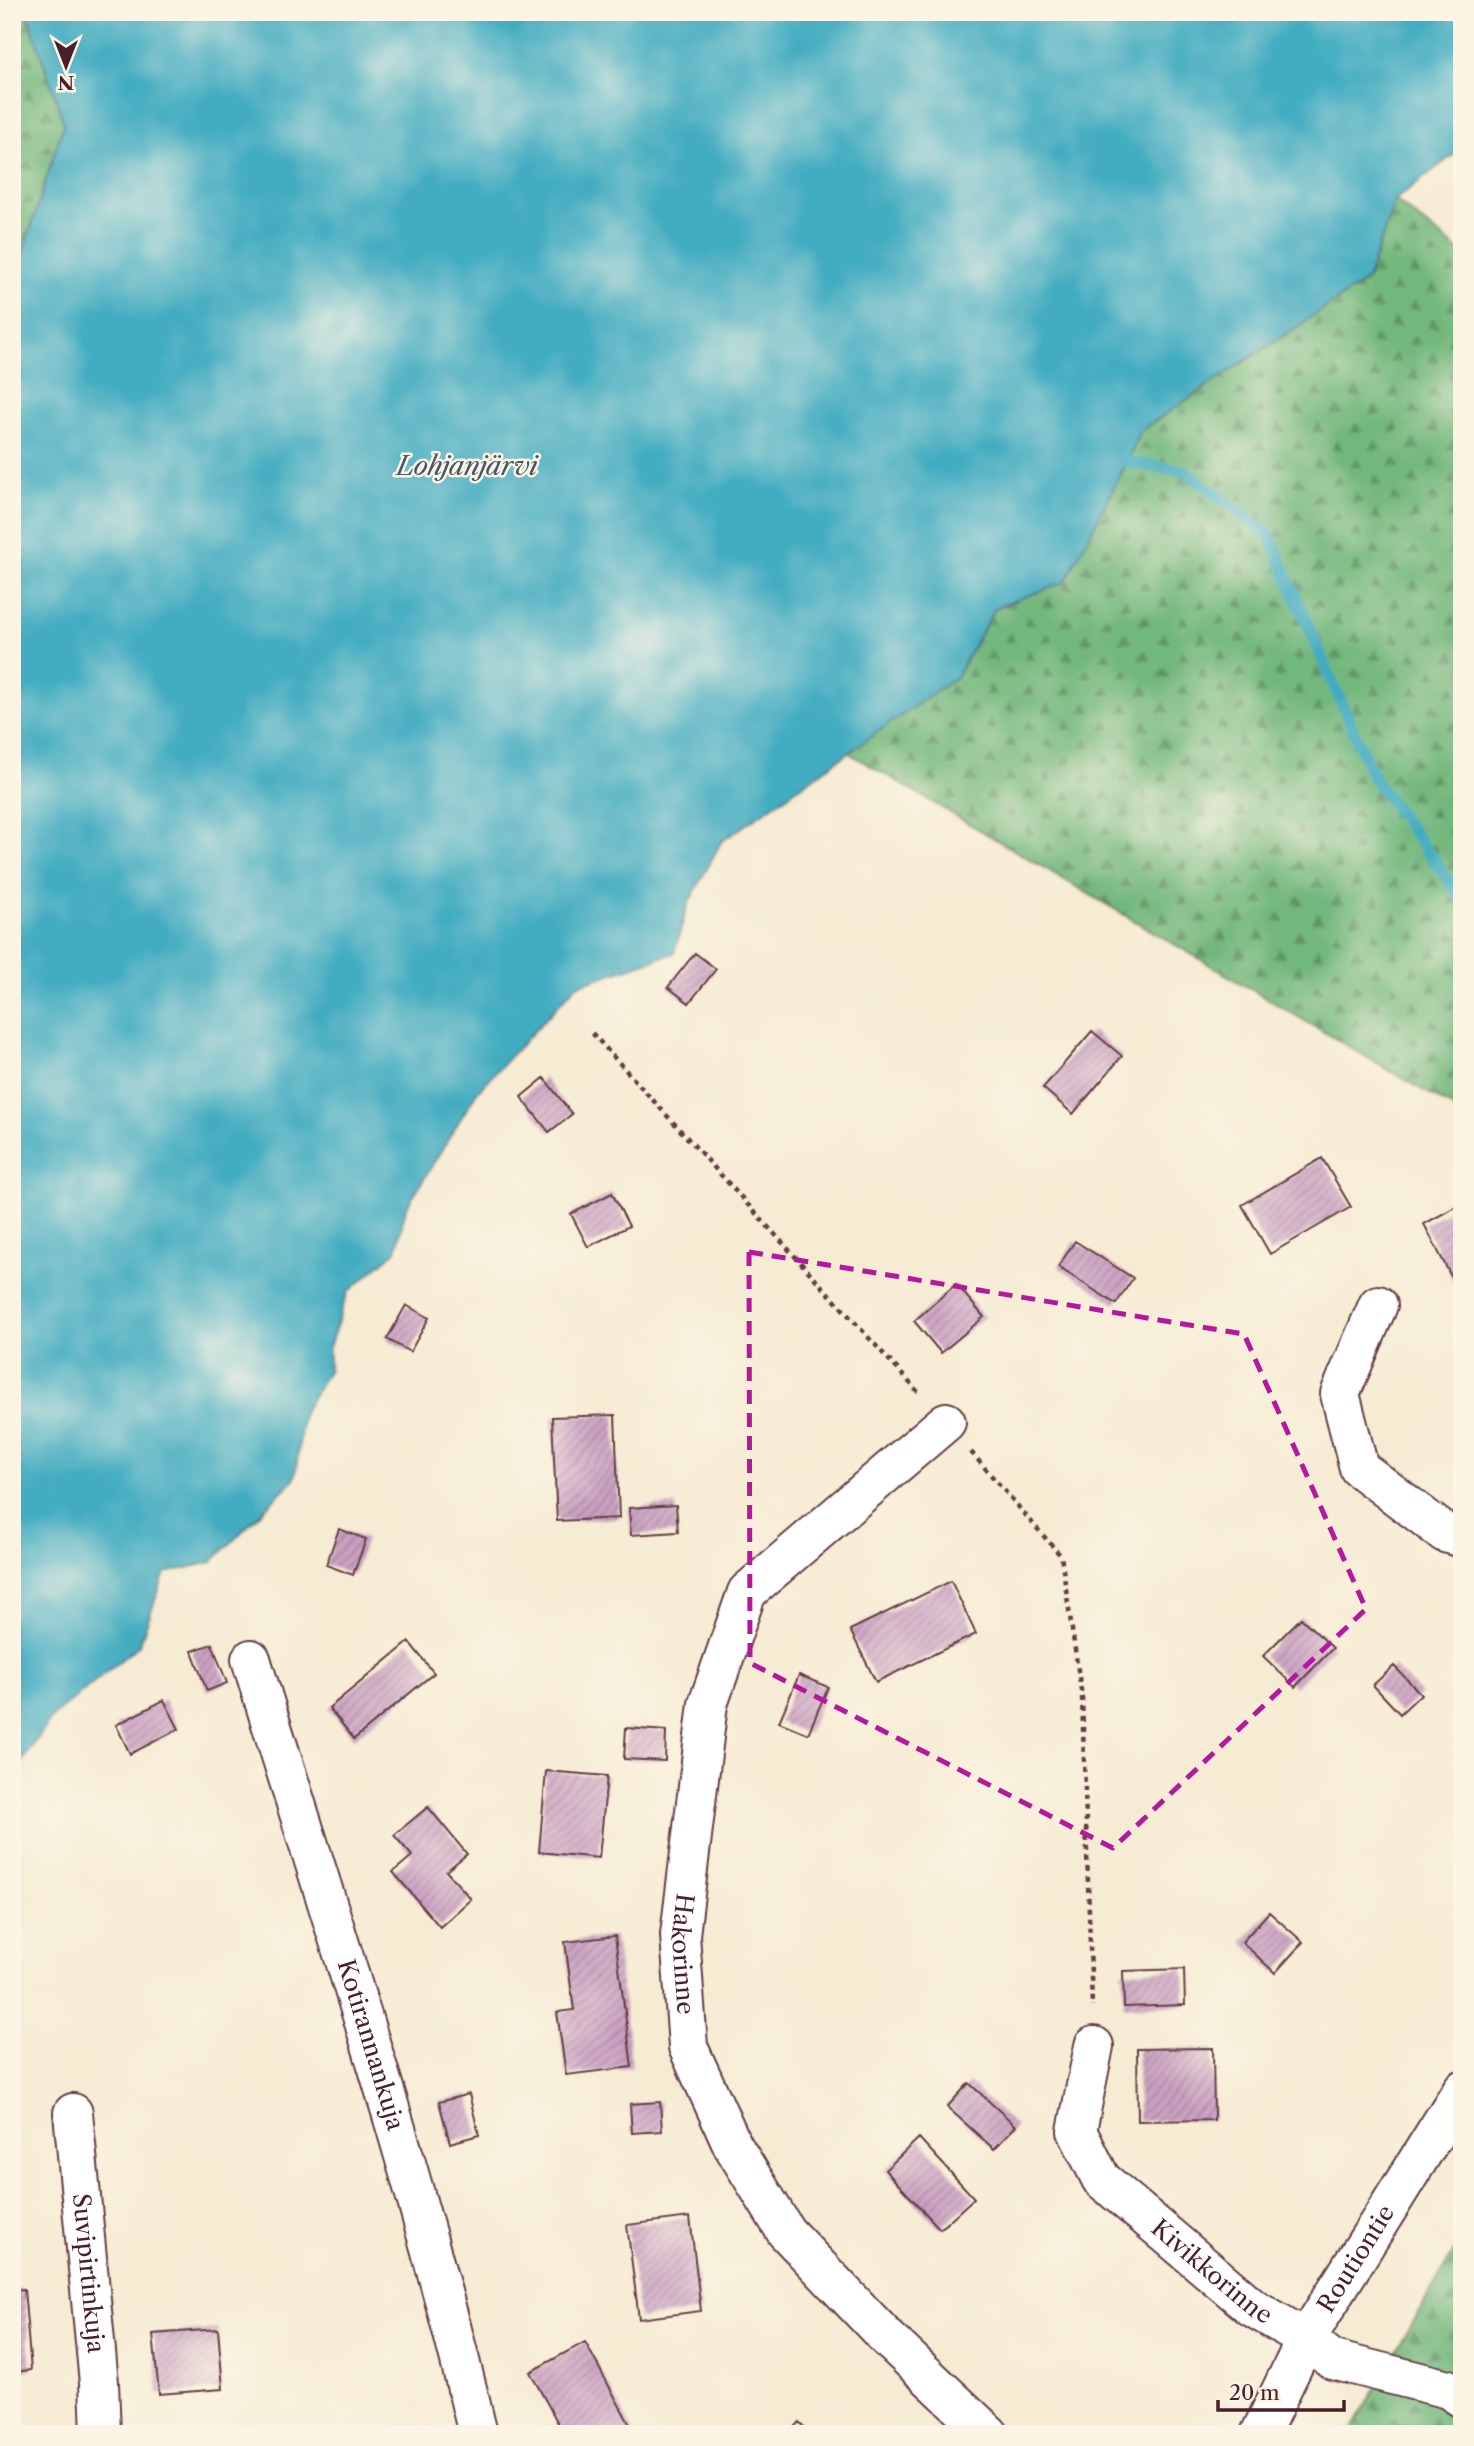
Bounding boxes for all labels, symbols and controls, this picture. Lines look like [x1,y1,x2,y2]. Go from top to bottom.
north arrow [32,32,102,102]
text: N [58,71,74,94]
water label: Lohjanjärvi [394,450,539,482]
street label: Hakorinne [665,1892,701,2016]
street label: Kotirannankuja [332,1956,411,2134]
street label: Suvipirtinkuja [67,2192,111,2355]
street label: Routiontie [1311,2199,1400,2318]
street label: Kivikkorinne [1146,2213,1278,2330]
scale bar [1218,2369,1344,2413]
text: 20 m [1229,2380,1280,2405]

